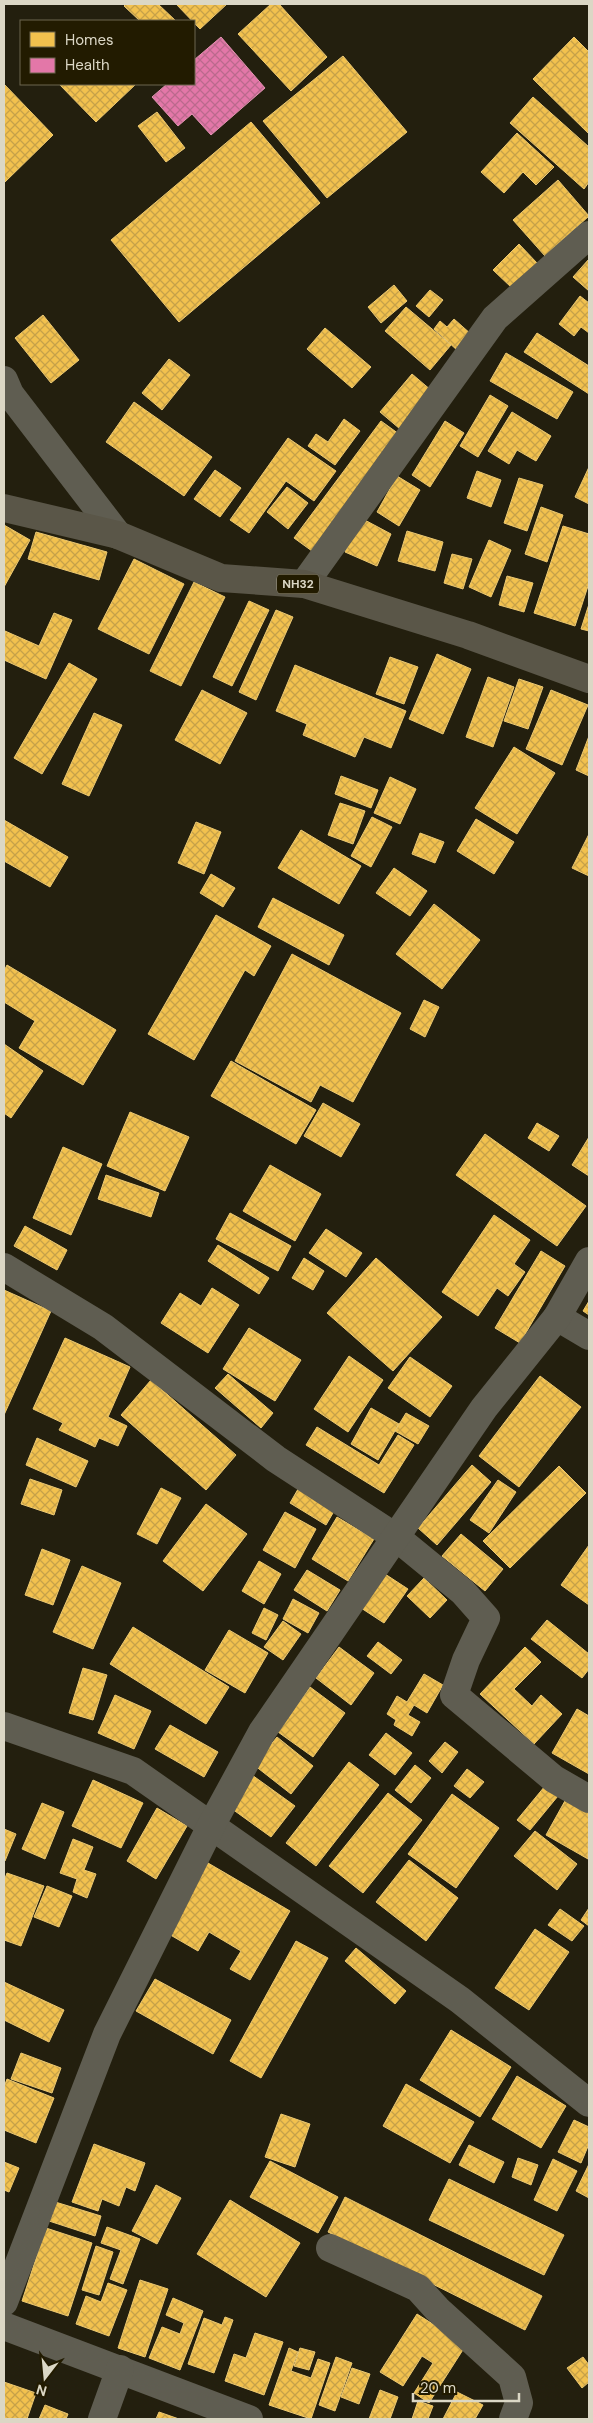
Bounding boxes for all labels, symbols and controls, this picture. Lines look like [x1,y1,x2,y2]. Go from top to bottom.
legend [20,20,195,85]
text: Homes [65,30,114,50]
text: Health [65,55,110,75]
road number: NH32 [277,574,319,594]
north arrow [20,2353,70,2403]
scale bar [413,2370,519,2402]
text: 20 m [420,2378,456,2398]
text: N [34,2380,49,2401]

